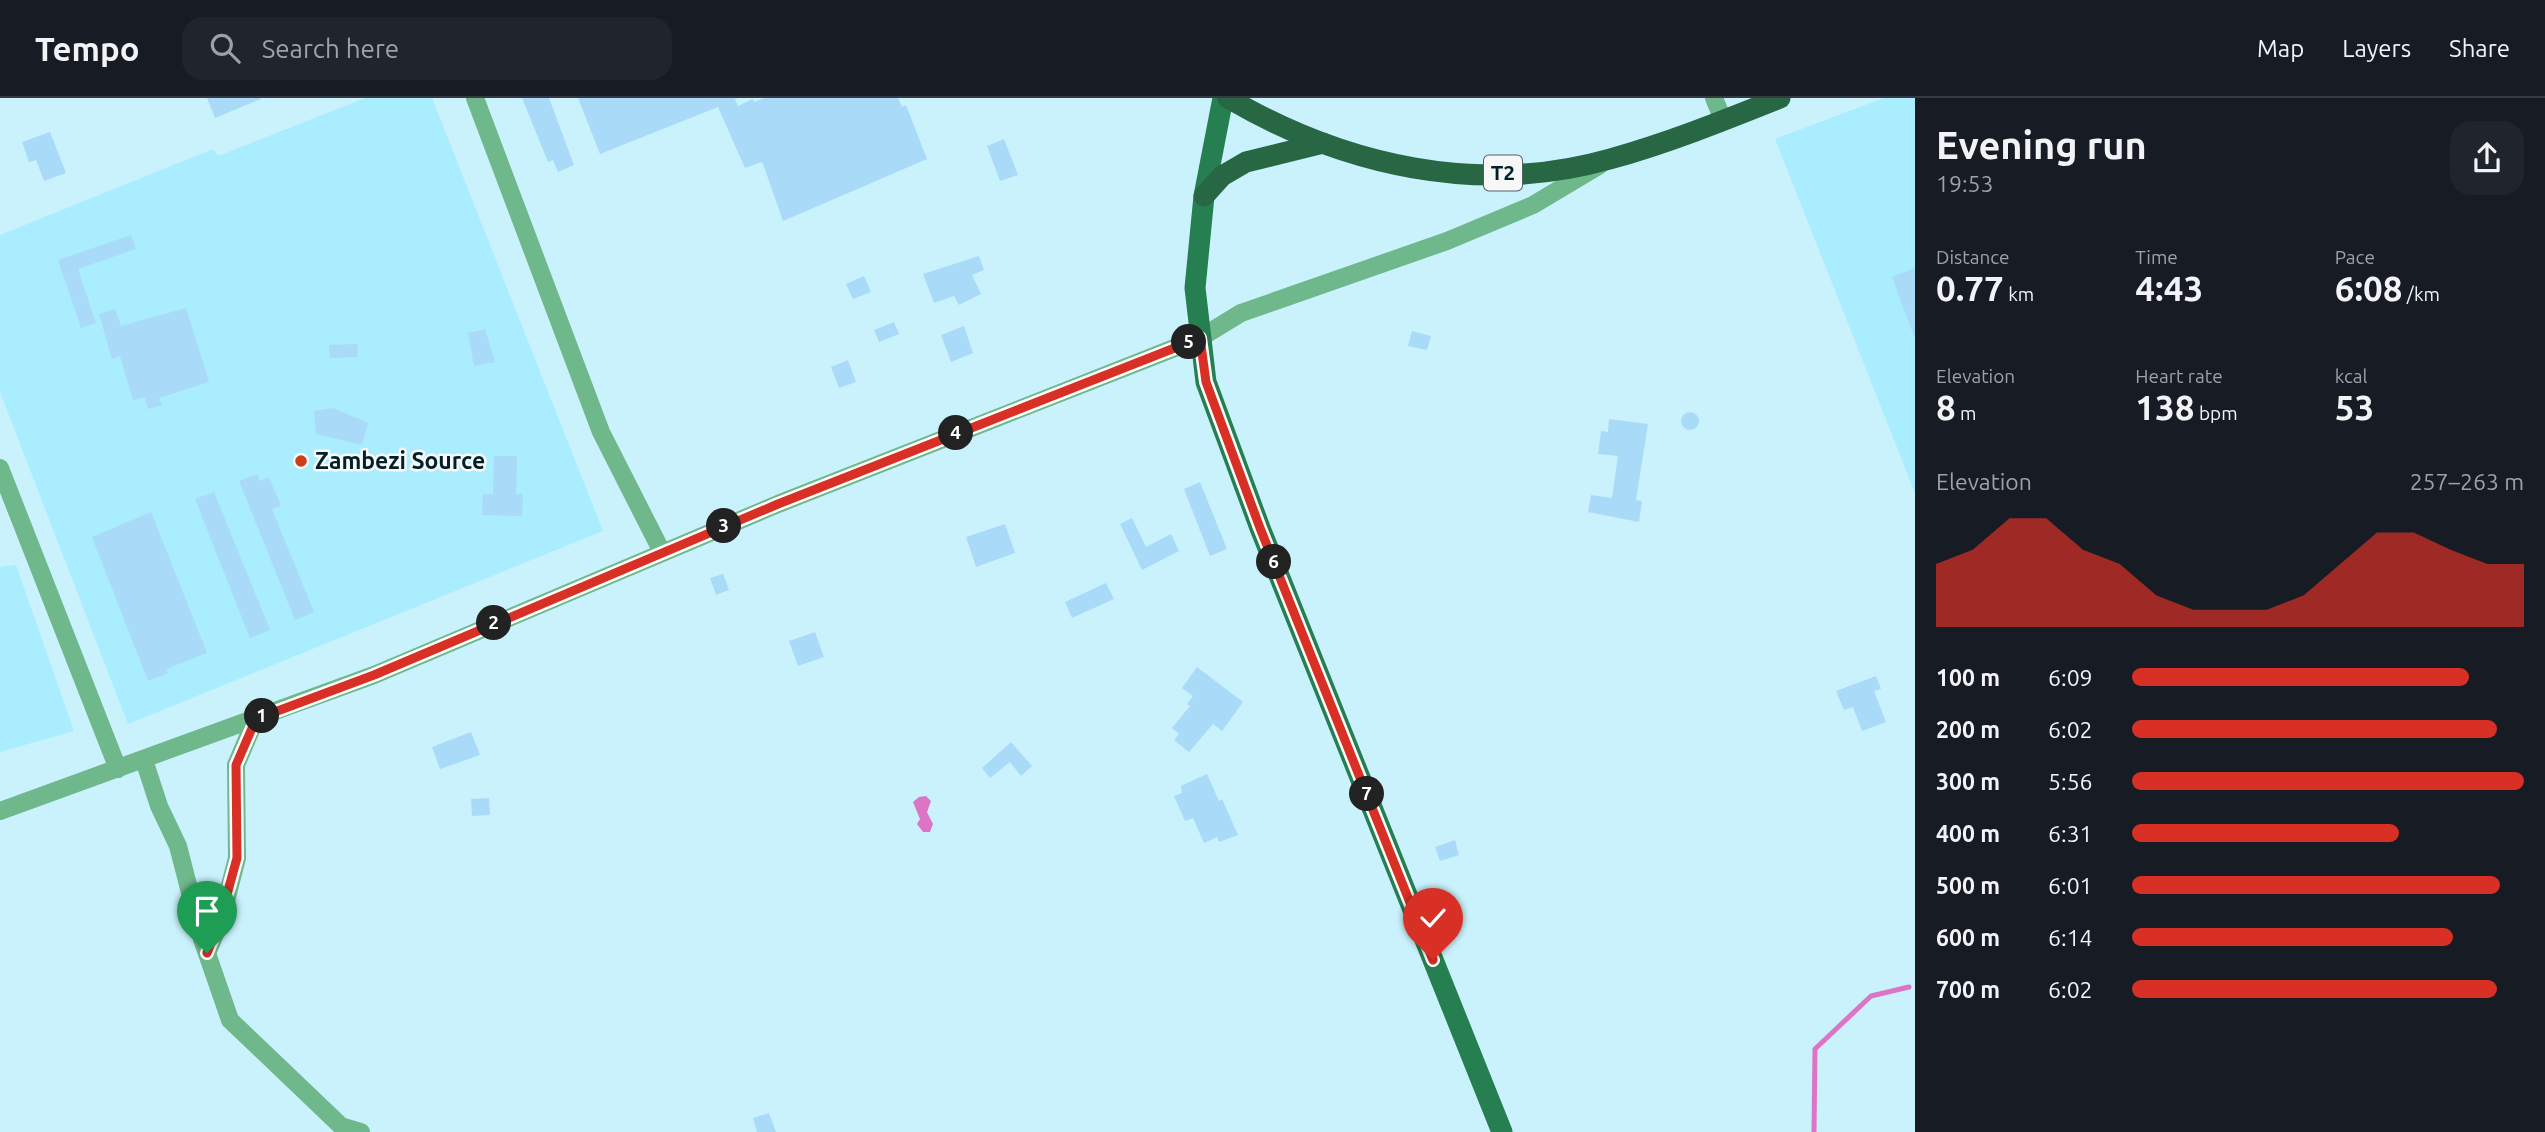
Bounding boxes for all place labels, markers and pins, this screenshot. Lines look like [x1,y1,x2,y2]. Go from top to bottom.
pin: 5 [1172,324,1206,360]
pin: 4 [939,416,974,450]
place label: Zambezi Source [315,448,485,473]
marker: Zambezi Source [293,453,309,469]
pin: 3 [706,508,742,544]
pin: 6 [1256,545,1292,580]
pin: 2 [476,606,512,640]
pin: 1 [244,698,280,734]
pin: 7 [1350,776,1384,812]
pin [177,881,237,953]
pin [1403,888,1463,960]

